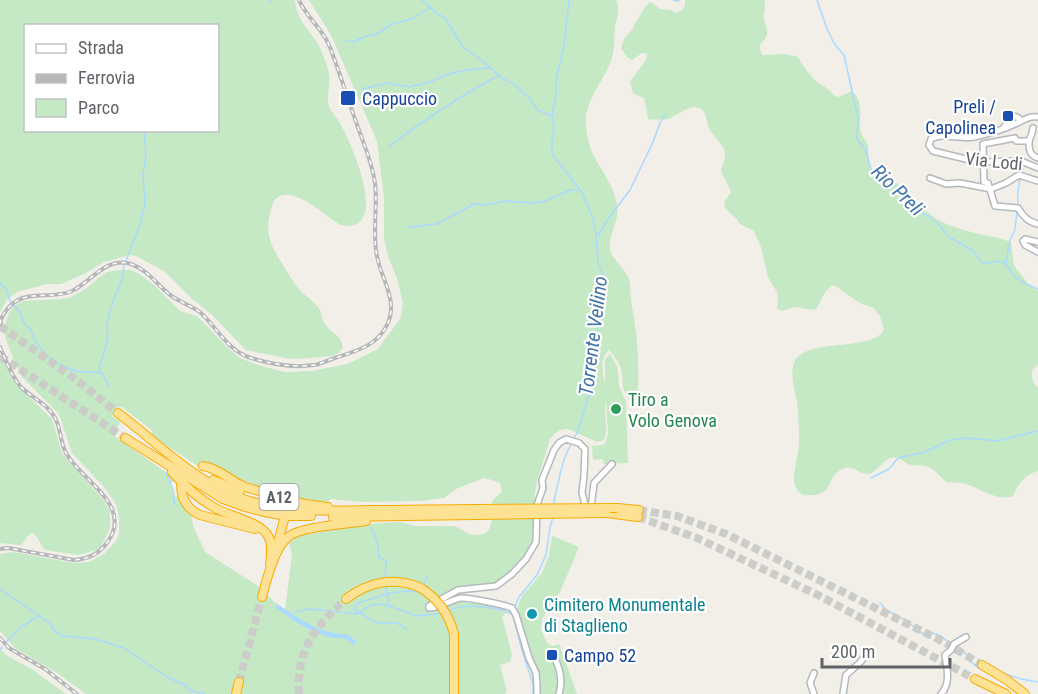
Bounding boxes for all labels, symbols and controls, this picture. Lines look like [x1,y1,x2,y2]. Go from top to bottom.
legend [24,24,219,132]
text: Strada [78,37,124,58]
text: Ferrovia [78,67,135,88]
place label: Cappuccio [362,88,437,109]
marker: Cappuccio [339,89,357,107]
place label: Preli / Capolinea [925,96,996,138]
text: Parco [78,97,119,118]
marker: Preli / Capolinea [1001,109,1015,123]
street label: Via Lodi [964,148,1024,174]
water label: Rio Preli [867,159,930,221]
water label: Torrente Veilino [574,275,612,397]
place label: Tiro a Volo Genova [628,389,717,431]
marker: Tiro a Volo Genova [609,402,623,416]
road number: A12 [260,484,298,510]
place label: Cimitero Monumentale di Staglieno [544,594,706,636]
marker: Cimitero Monumentale di Staglieno [525,607,539,621]
scale bar [822,631,950,669]
text: 200 m [831,641,875,662]
place label: Campo 52 [564,645,636,666]
marker: Campo 52 [545,648,559,662]

